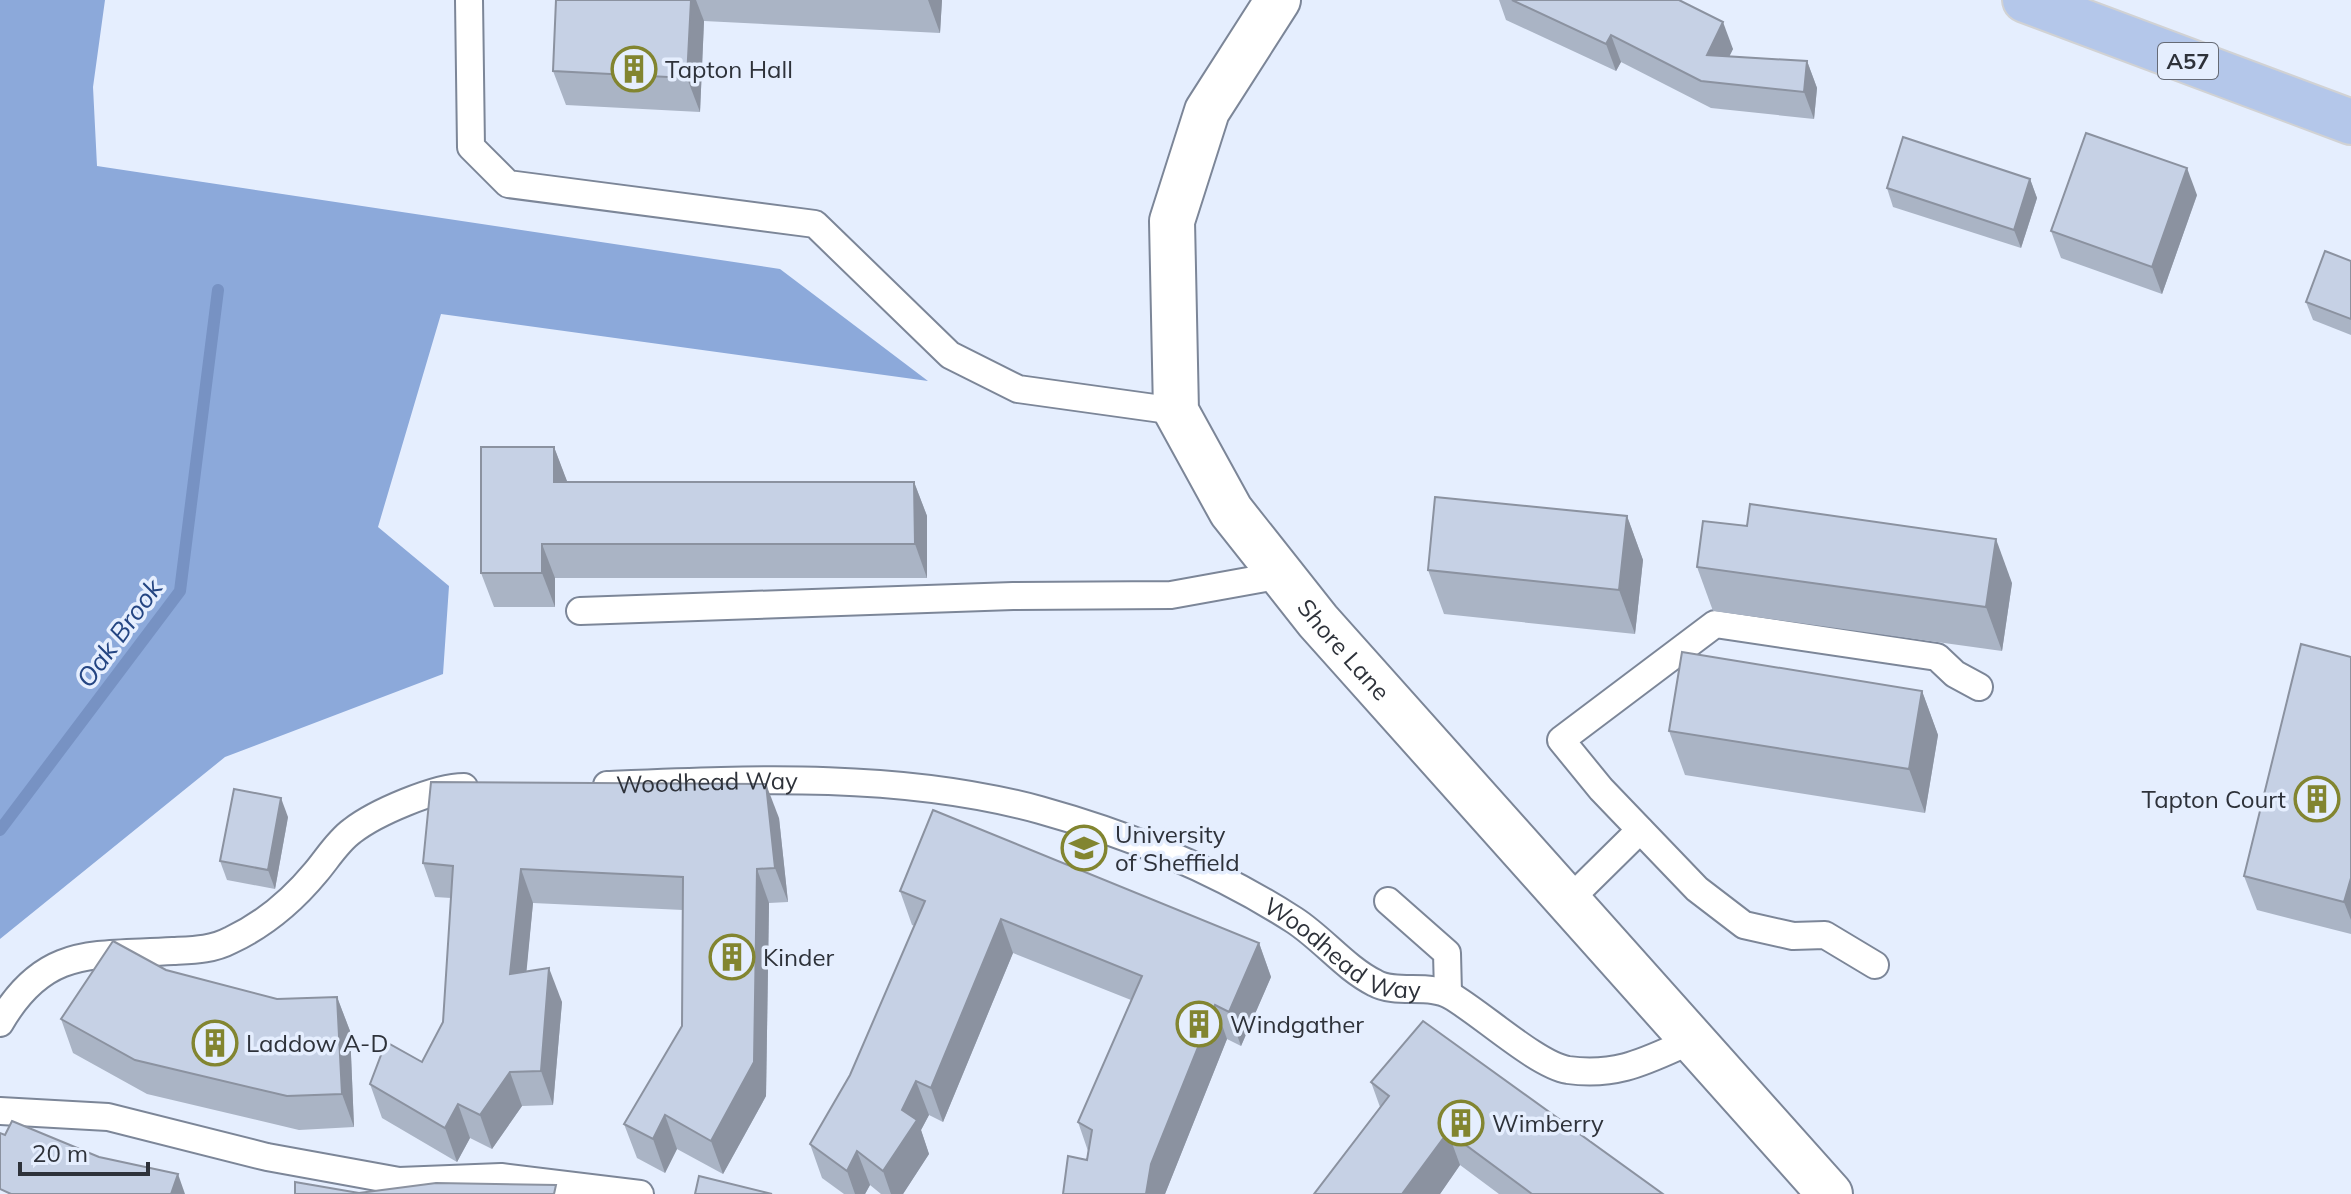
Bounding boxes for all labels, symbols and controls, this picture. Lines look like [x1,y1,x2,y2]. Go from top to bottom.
road number: A57 [2158,43,2218,79]
building icon: Tapton Hall [610,45,658,93]
place label: Tapton Hall [665,54,793,84]
water label: Oak Brook [69,572,170,694]
street label: Shore Lane [1291,593,1396,706]
street label: Woodhead Way [615,765,798,800]
building icon: Tapton Court [2293,775,2341,823]
place label: Tapton Court [2141,784,2286,814]
place label: University of Sheffield [1115,819,1240,877]
school or university icon: University of Sheffield [1060,824,1108,872]
street label: Woodhead Way [1259,890,1421,1004]
building icon: Kinder [708,933,756,981]
place label: Kinder [763,942,834,972]
building icon: Windgather [1175,1000,1223,1048]
place label: Windgather [1230,1009,1364,1039]
building icon: Laddow A-D [191,1019,239,1067]
place label: Laddow A-D [246,1028,388,1058]
building icon: Wimberry [1437,1099,1485,1147]
place label: Wimberry [1492,1108,1604,1138]
scale bar [20,1126,148,1176]
text: 20 m [32,1138,88,1168]

